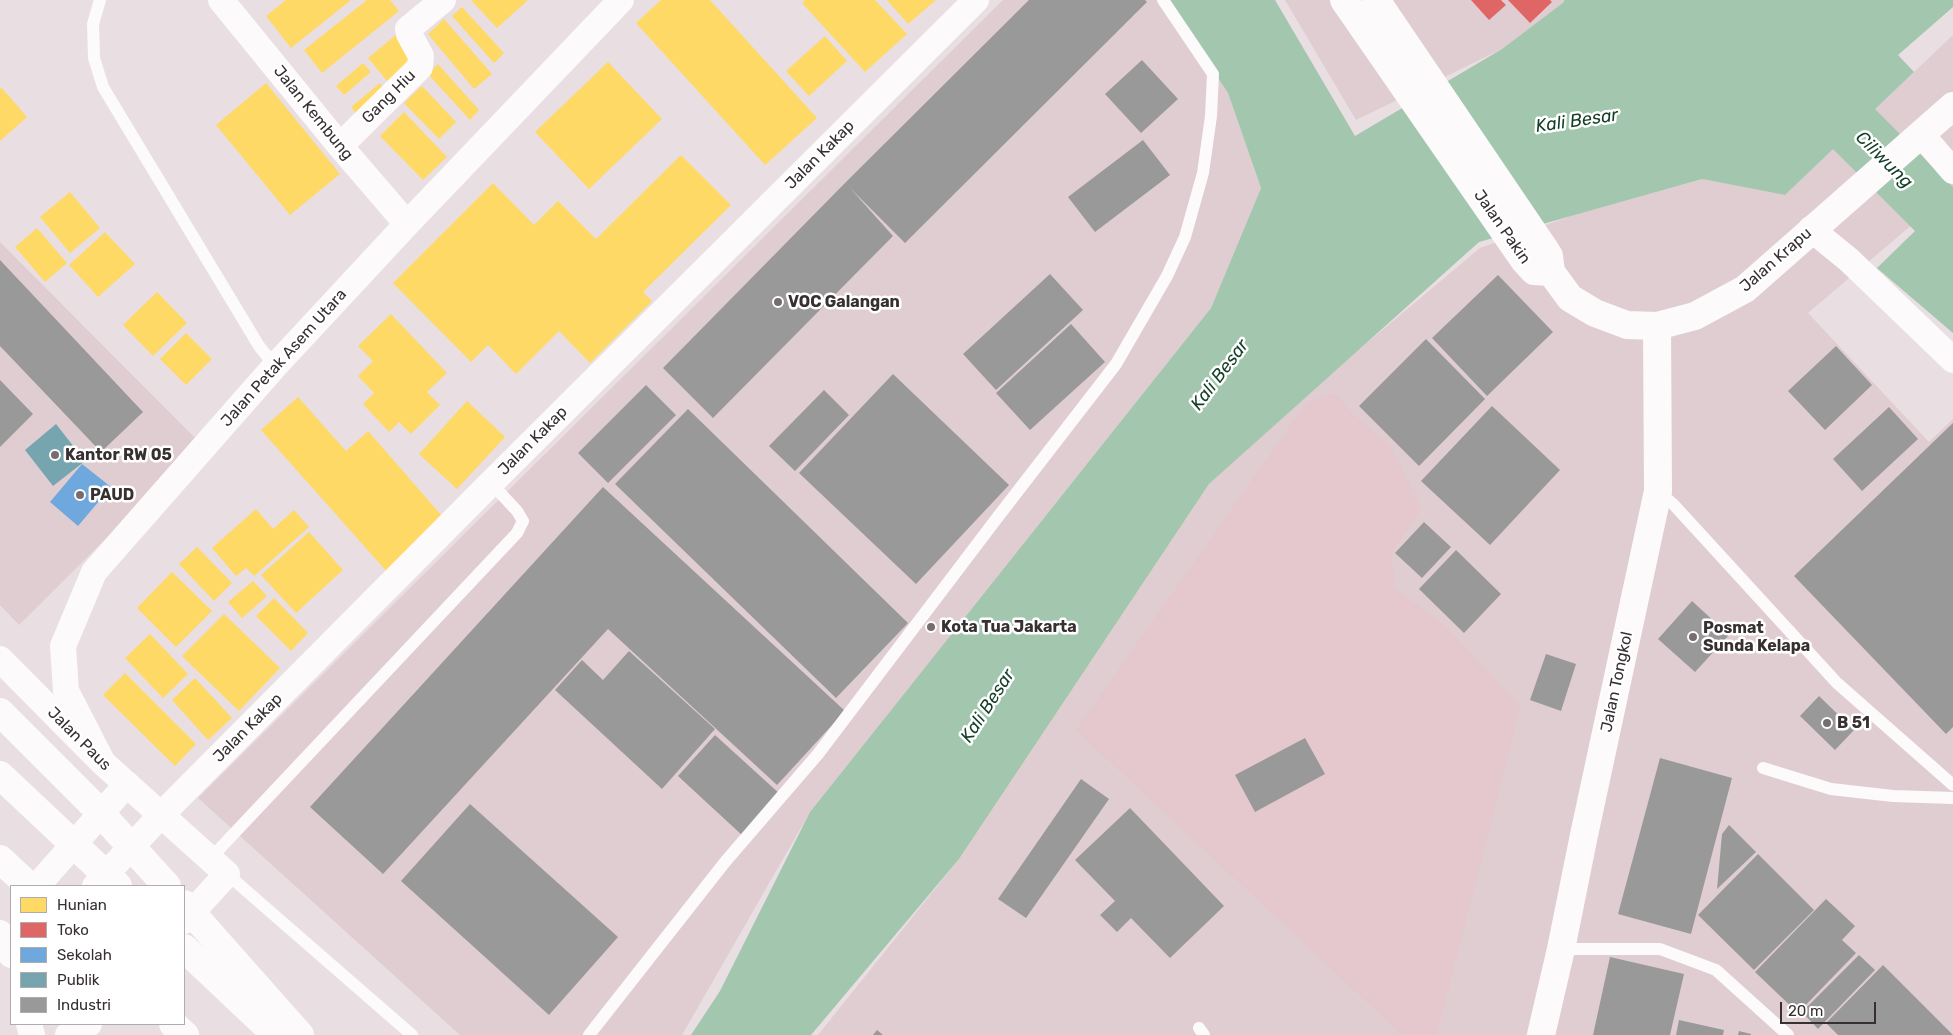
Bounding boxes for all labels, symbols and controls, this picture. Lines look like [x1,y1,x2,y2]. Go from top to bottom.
street label: Jalan Kembung [269,62,357,164]
street label: Gang Hiu [358,66,420,128]
water label: Kali Besar [1534,105,1620,137]
street label: Jalan Kakap [781,116,859,194]
water label: Ciliwung [1851,127,1917,193]
street label: Jalan Pakin [1469,186,1535,268]
street label: Jalan Krapu [1736,224,1816,296]
street label: Jalan Petak Asem Utara [217,285,351,431]
place label: VOC Galangan [788,292,900,312]
marker: VOC Galangan [772,296,784,308]
water label: Kali Besar [1186,335,1254,415]
street label: Jalan Kakap [494,402,572,480]
place label: Kantor RW 05 [65,445,172,465]
marker: Kantor RW 05 [49,449,61,461]
place label: PAUD [90,485,134,505]
marker: PAUD [74,489,86,501]
place label: Kota Tua Jakarta [941,617,1077,637]
place label: Posmat Sunda Kelapa [1703,618,1810,656]
marker: Kota Tua Jakarta [925,621,937,633]
street label: Jalan Tongkol [1597,630,1637,734]
marker: Posmat Sunda Kelapa [1687,631,1699,643]
water label: Kali Besar [956,665,1020,747]
street label: Jalan Kakap [209,689,287,767]
street label: Jalan Paus [43,703,115,775]
place label: B 51 [1837,713,1870,733]
marker: B 51 [1821,717,1833,729]
legend [10,885,185,1025]
text: Hunian [57,896,107,914]
text: Toko [57,921,89,939]
text: Sekolah [57,946,112,964]
text: Publik [57,971,100,989]
scale bar [1783,992,1879,1024]
text: Industri [57,996,111,1014]
text: 20 m [1788,1002,1823,1020]

